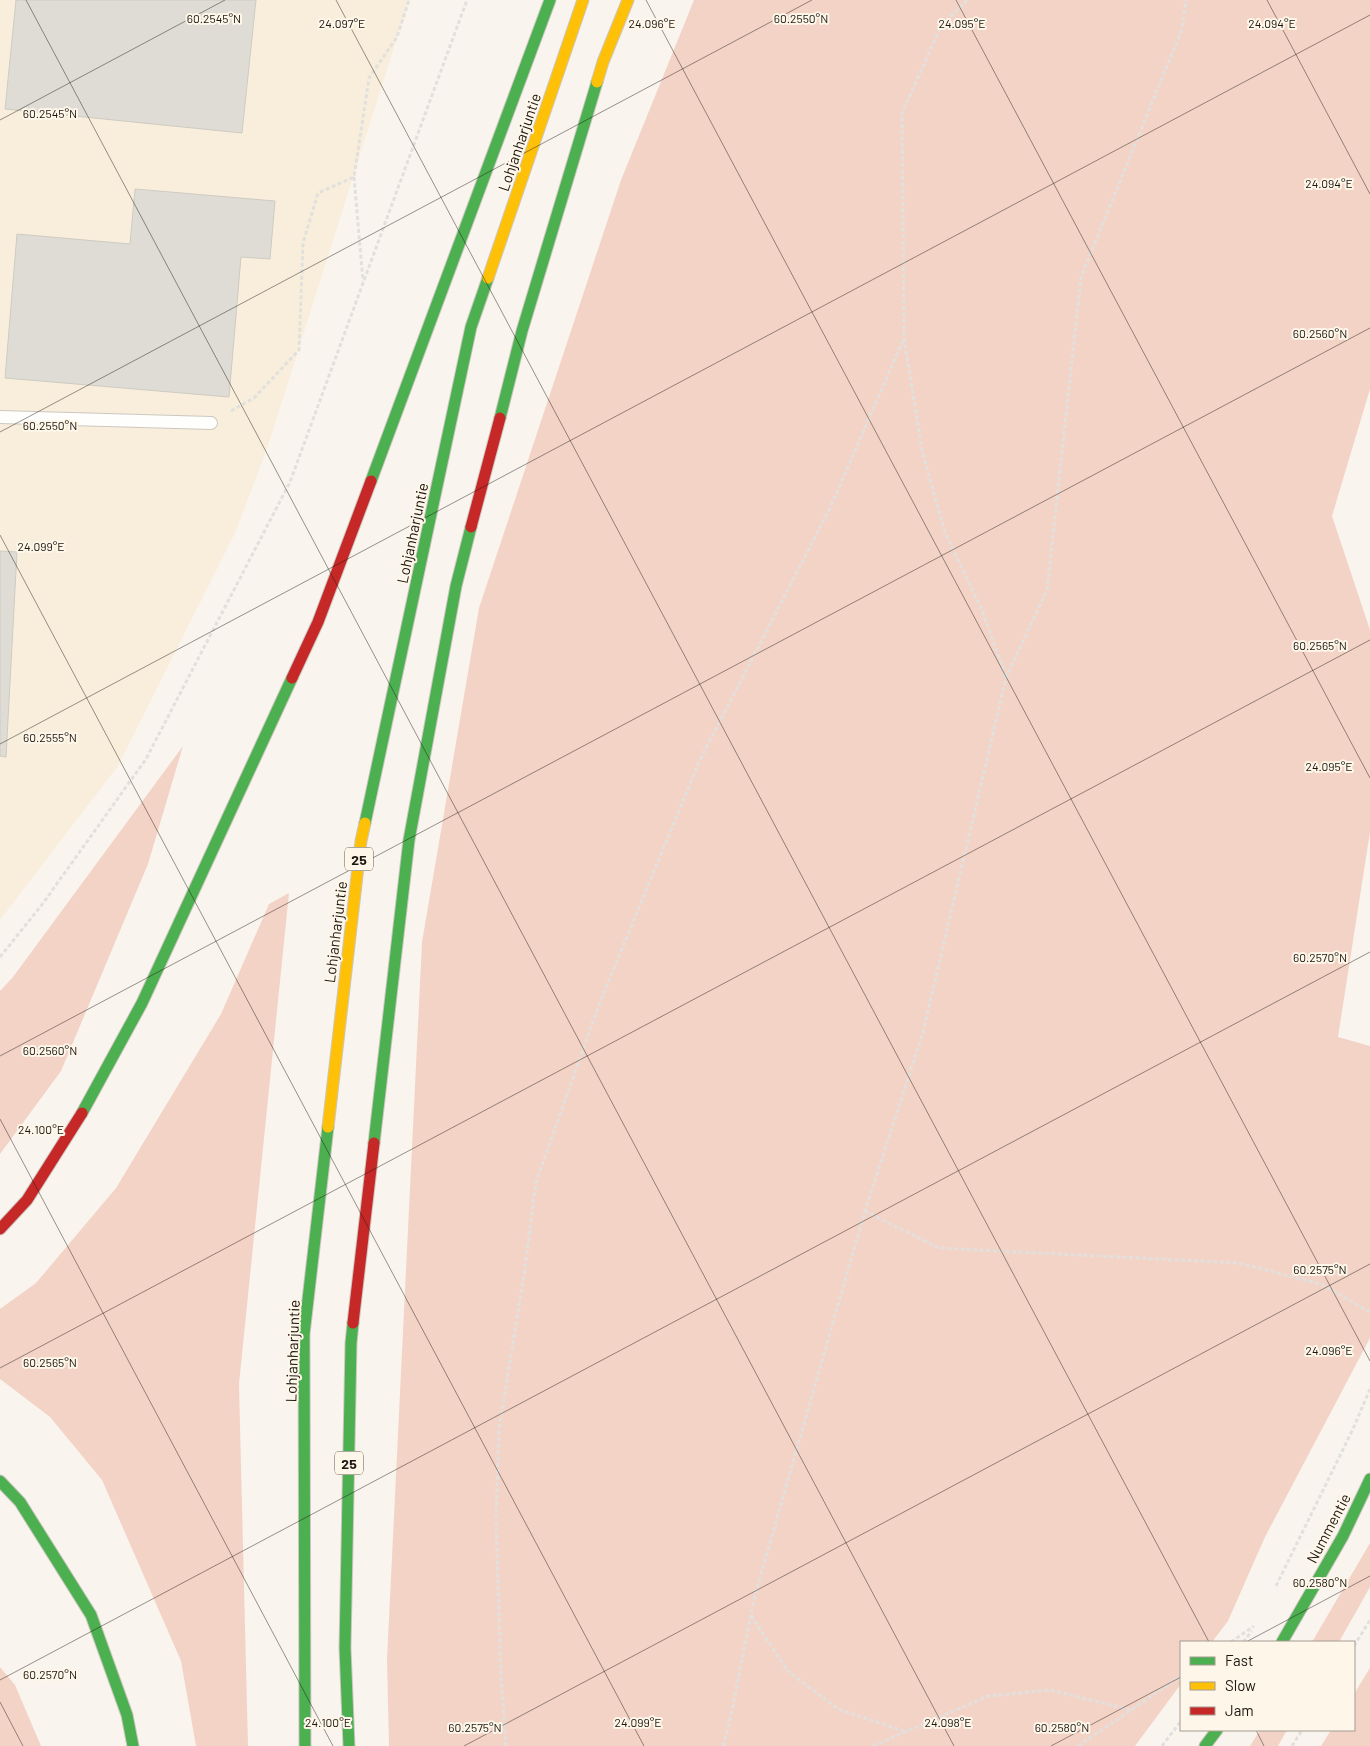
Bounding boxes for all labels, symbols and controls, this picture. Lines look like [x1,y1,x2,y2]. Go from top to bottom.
text: 60.2545°N [187,11,241,25]
text: 60.2550°N [774,11,828,25]
text: 24.097°E [319,16,365,30]
text: 24.096°E [628,16,676,30]
text: 24.095°E [938,16,986,30]
text: 24.094°E [1248,16,1296,30]
street label: Lohjanharjuntie [494,91,544,193]
text: 60.2545°N [23,106,77,120]
text: 24.094°E [1305,176,1353,190]
text: 60.2560°N [1293,326,1347,340]
text: 60.2550°N [23,418,77,432]
street label: Lohjanharjuntie [393,481,431,585]
text: 24.099°E [17,539,65,553]
text: 60.2565°N [1293,638,1347,652]
text: 60.2555°N [23,730,77,744]
text: 24.095°E [1305,759,1353,773]
road number: 25 [345,848,373,871]
street label: Lohjanharjuntie [320,880,350,984]
text: 60.2570°N [1293,950,1347,964]
text: 60.2560°N [23,1043,77,1057]
text: 24.100°E [18,1122,64,1136]
text: 60.2575°N [1293,1262,1347,1276]
street label: Lohjanharjuntie [281,1299,303,1403]
text: 24.096°E [1305,1343,1353,1357]
text: 60.2565°N [23,1355,77,1369]
road number: 25 [335,1452,363,1475]
street label: Nummentie [1302,1490,1354,1566]
text: 60.2580°N [1293,1575,1347,1589]
legend [1180,1641,1355,1731]
text: Fast [1225,1651,1253,1669]
text: 60.2570°N [23,1667,77,1681]
text: Slow [1225,1676,1256,1694]
text: Jam [1225,1701,1254,1719]
text: 24.100°E [305,1715,351,1729]
text: 24.099°E [614,1715,662,1729]
text: 24.098°E [924,1715,972,1729]
text: 60.2575°N [448,1720,502,1734]
text: 60.2580°N [1035,1720,1089,1734]

